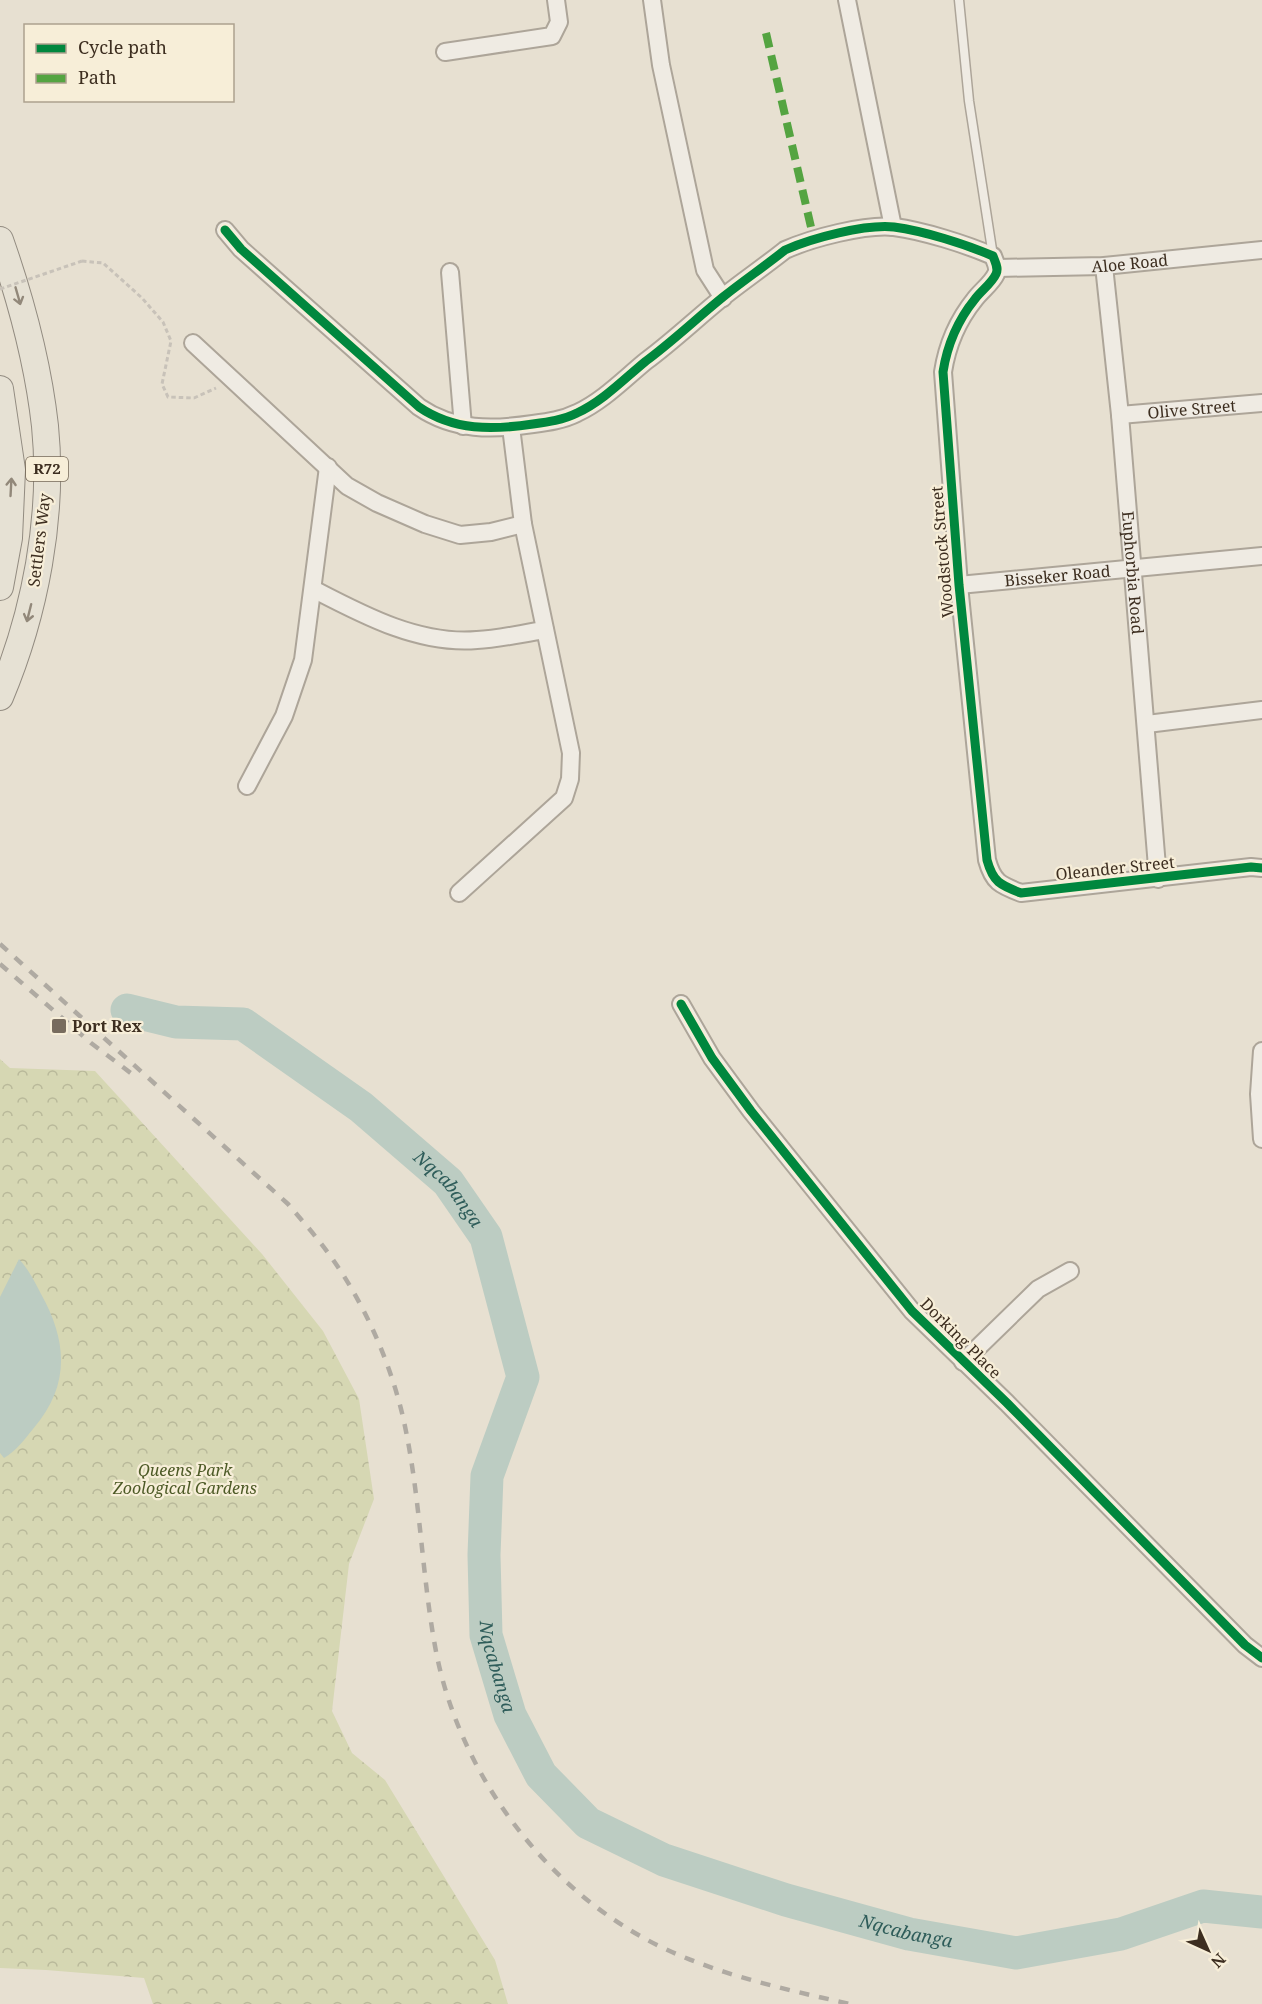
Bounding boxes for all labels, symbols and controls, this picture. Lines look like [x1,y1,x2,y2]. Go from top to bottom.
legend [24,24,234,102]
text: Cycle path [78,35,167,59]
text: Path [78,65,117,89]
street label: Aloe Road [1091,249,1169,277]
one-way arrow [13,286,24,305]
street label: Olive Street [1147,394,1237,424]
road number: R72 [26,457,68,481]
one-way arrow [6,478,17,498]
street label: Woodstock Street [925,485,959,619]
street label: Settlers Way [22,491,56,588]
street label: Euphorbia Road [1117,510,1149,635]
street label: Bisseker Road [1003,560,1112,592]
one-way arrow [22,603,34,622]
street label: Oleander Street [1054,851,1176,885]
place label: Port Rex [72,1015,143,1037]
marker: Port Rex [50,1017,68,1035]
water label: Nqcabanga [408,1144,489,1232]
street label: Dorking Place [916,1293,1006,1383]
park label: Queens Park Zoological Gardens [112,1459,257,1499]
water label: Nqcabanga [475,1620,522,1716]
water label: Nqcabanga [856,1908,955,1953]
north arrow [1178,1920,1238,1980]
text: N [1206,1948,1231,1973]

